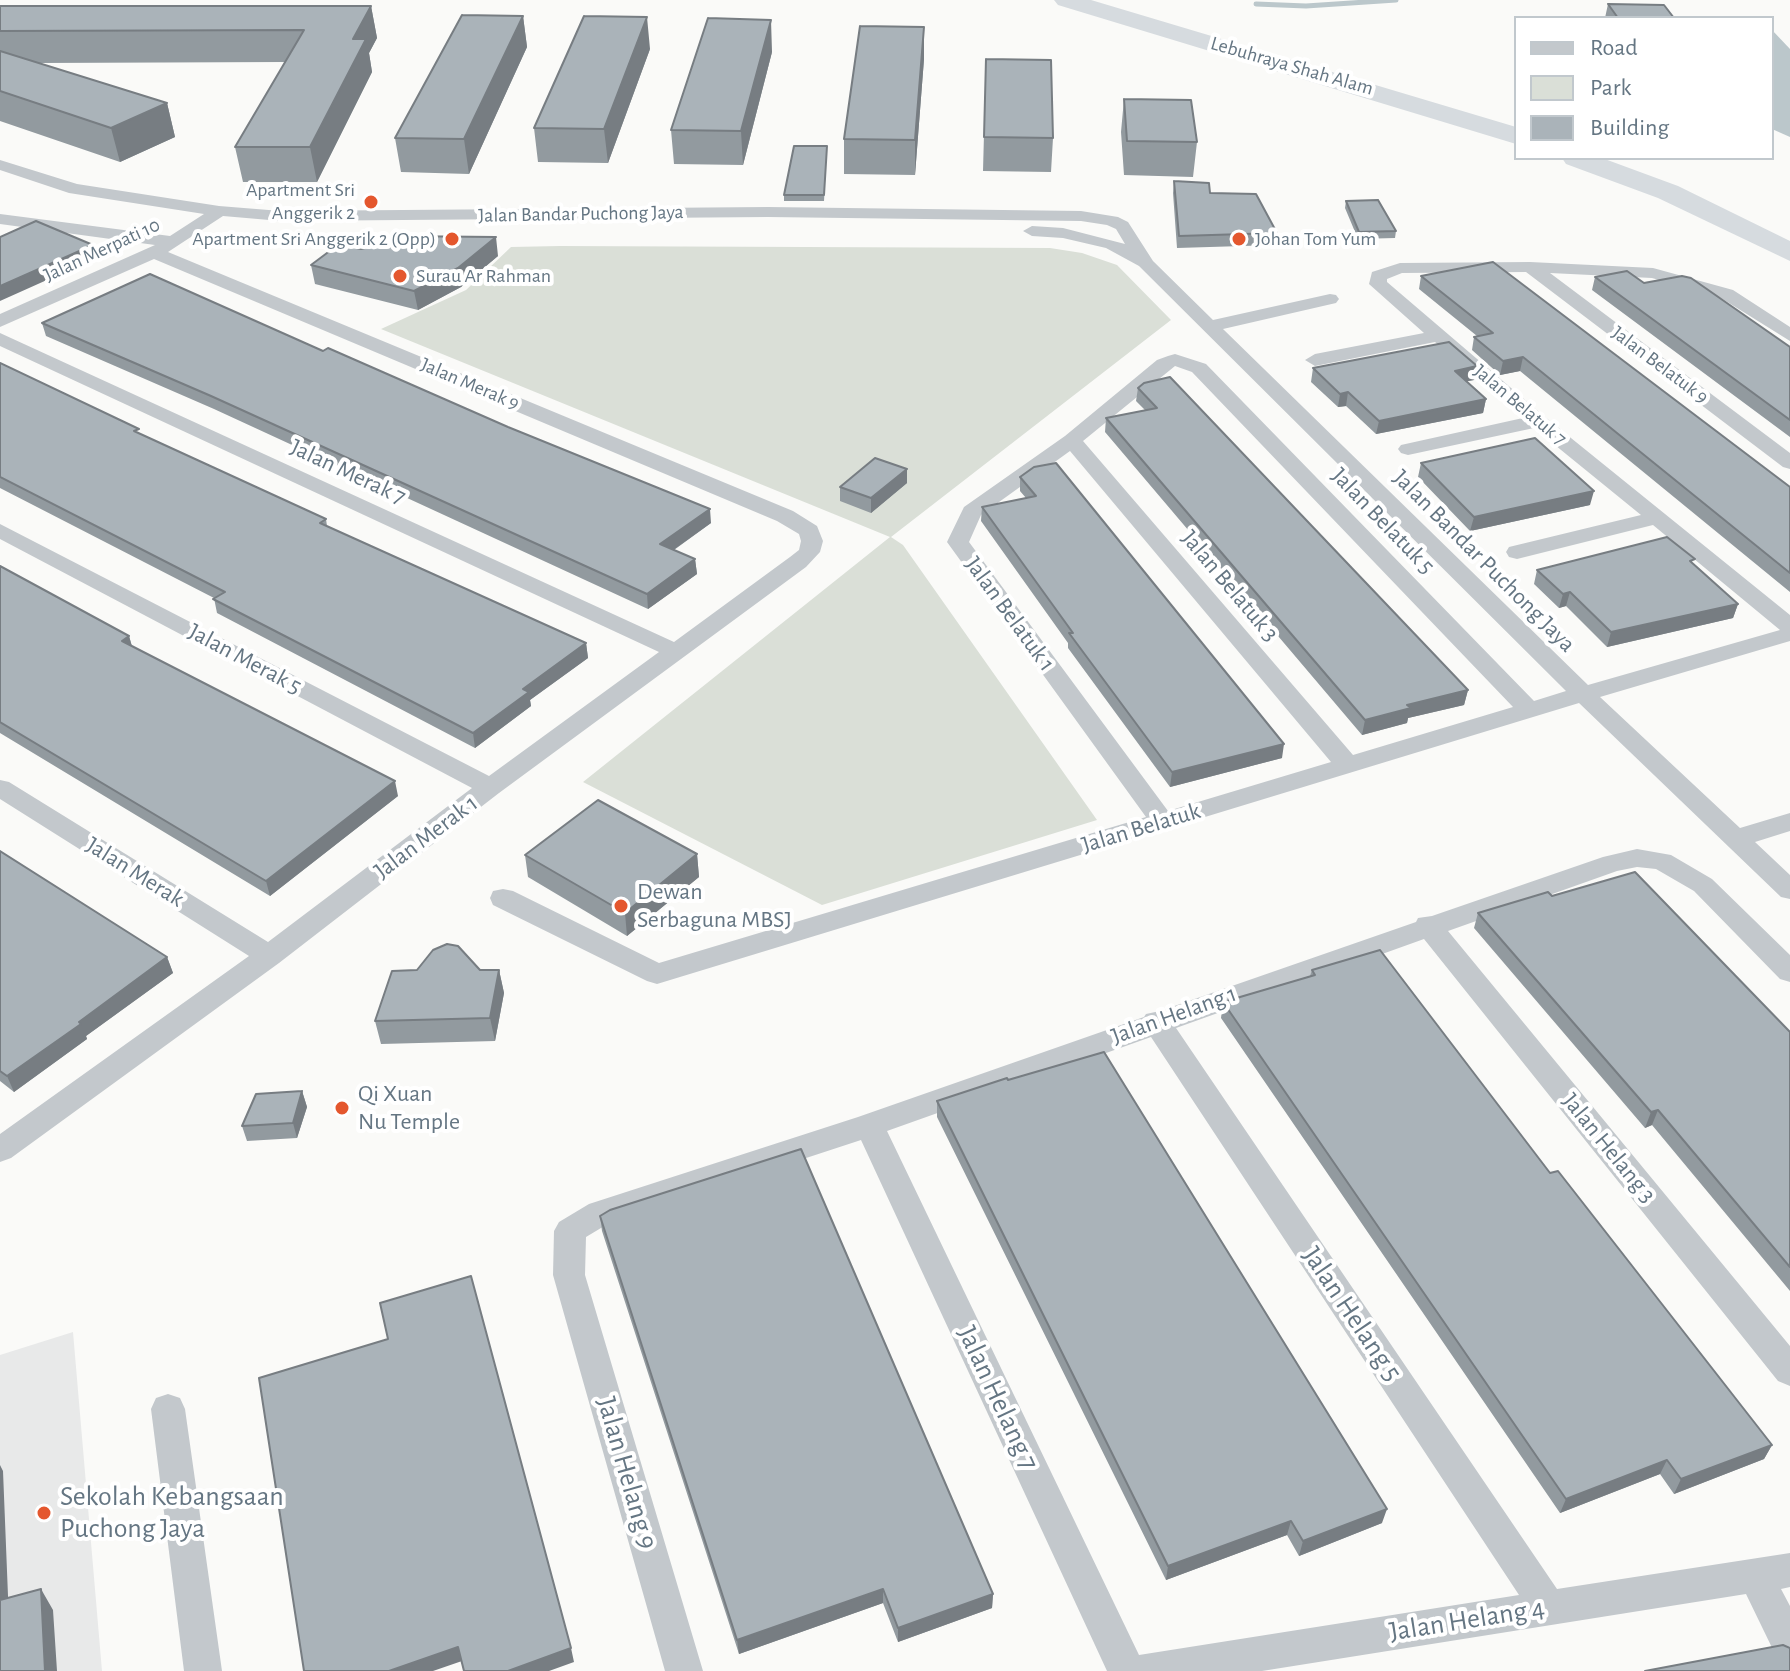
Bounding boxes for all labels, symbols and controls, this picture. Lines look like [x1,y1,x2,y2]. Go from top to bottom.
legend [1514,16,1774,160]
street label: Lebuhraya Shah Alam [1208,31,1376,101]
text: Road [1590,36,1638,60]
text: Park [1590,76,1631,100]
text: Building [1590,116,1669,140]
place label: Apartment Sri Anggerik 2 [246,178,355,225]
marker: Apartment Sri Anggerik 2 [362,193,380,211]
street label: Jalan Bandar Puchong Jaya [478,200,684,228]
street label: Jalan Merpati 10 [40,213,164,287]
place label: Apartment Sri Anggerik 2 (Opp) [192,227,436,251]
place label: Johan Tom Yum [1255,227,1376,251]
marker: Apartment Sri Anggerik 2 (Opp) [443,230,461,248]
marker: Johan Tom Yum [1230,230,1248,248]
place label: Surau Ar Rahman [416,264,551,288]
marker: Surau Ar Rahman [391,267,409,285]
street label: Jalan Belatuk 9 [1607,321,1713,409]
street label: Jalan Merak 9 [417,353,523,415]
street label: Jalan Belatuk 7 [1469,359,1571,451]
street label: Jalan Merak 7 [286,433,410,511]
street label: Jalan Belatuk 5 [1325,462,1441,580]
street label: Jalan Bandar Puchong Jaya [1387,464,1581,658]
street label: Jalan Belatuk 3 [1175,524,1285,648]
street label: Jalan Belatuk 1 [959,551,1061,677]
street label: Jalan Merak 5 [183,617,307,701]
street label: Jalan Merak 1 [368,789,484,885]
street label: Jalan Belatuk [1078,796,1204,860]
street label: Jalan Merak [81,831,189,913]
place label: Dewan Serbaguna MBSJ [637,878,792,934]
marker: Dewan Serbaguna MBSJ [612,897,630,915]
street label: Jalan Helang 1 [1107,979,1241,1051]
place label: Qi Xuan Nu Temple [358,1080,460,1136]
street label: Jalan Helang 3 [1556,1087,1662,1209]
marker: Qi Xuan Nu Temple [333,1099,351,1117]
street label: Jalan Helang 5 [1295,1240,1409,1388]
street label: Jalan Helang 7 [950,1321,1046,1475]
street label: Jalan Helang 9 [589,1393,665,1553]
place label: Sekolah Kebangsaan Puchong Jaya [60,1480,284,1546]
marker: Sekolah Kebangsaan Puchong Jaya [35,1504,53,1522]
street label: Jalan Helang 4 [1387,1591,1547,1649]

